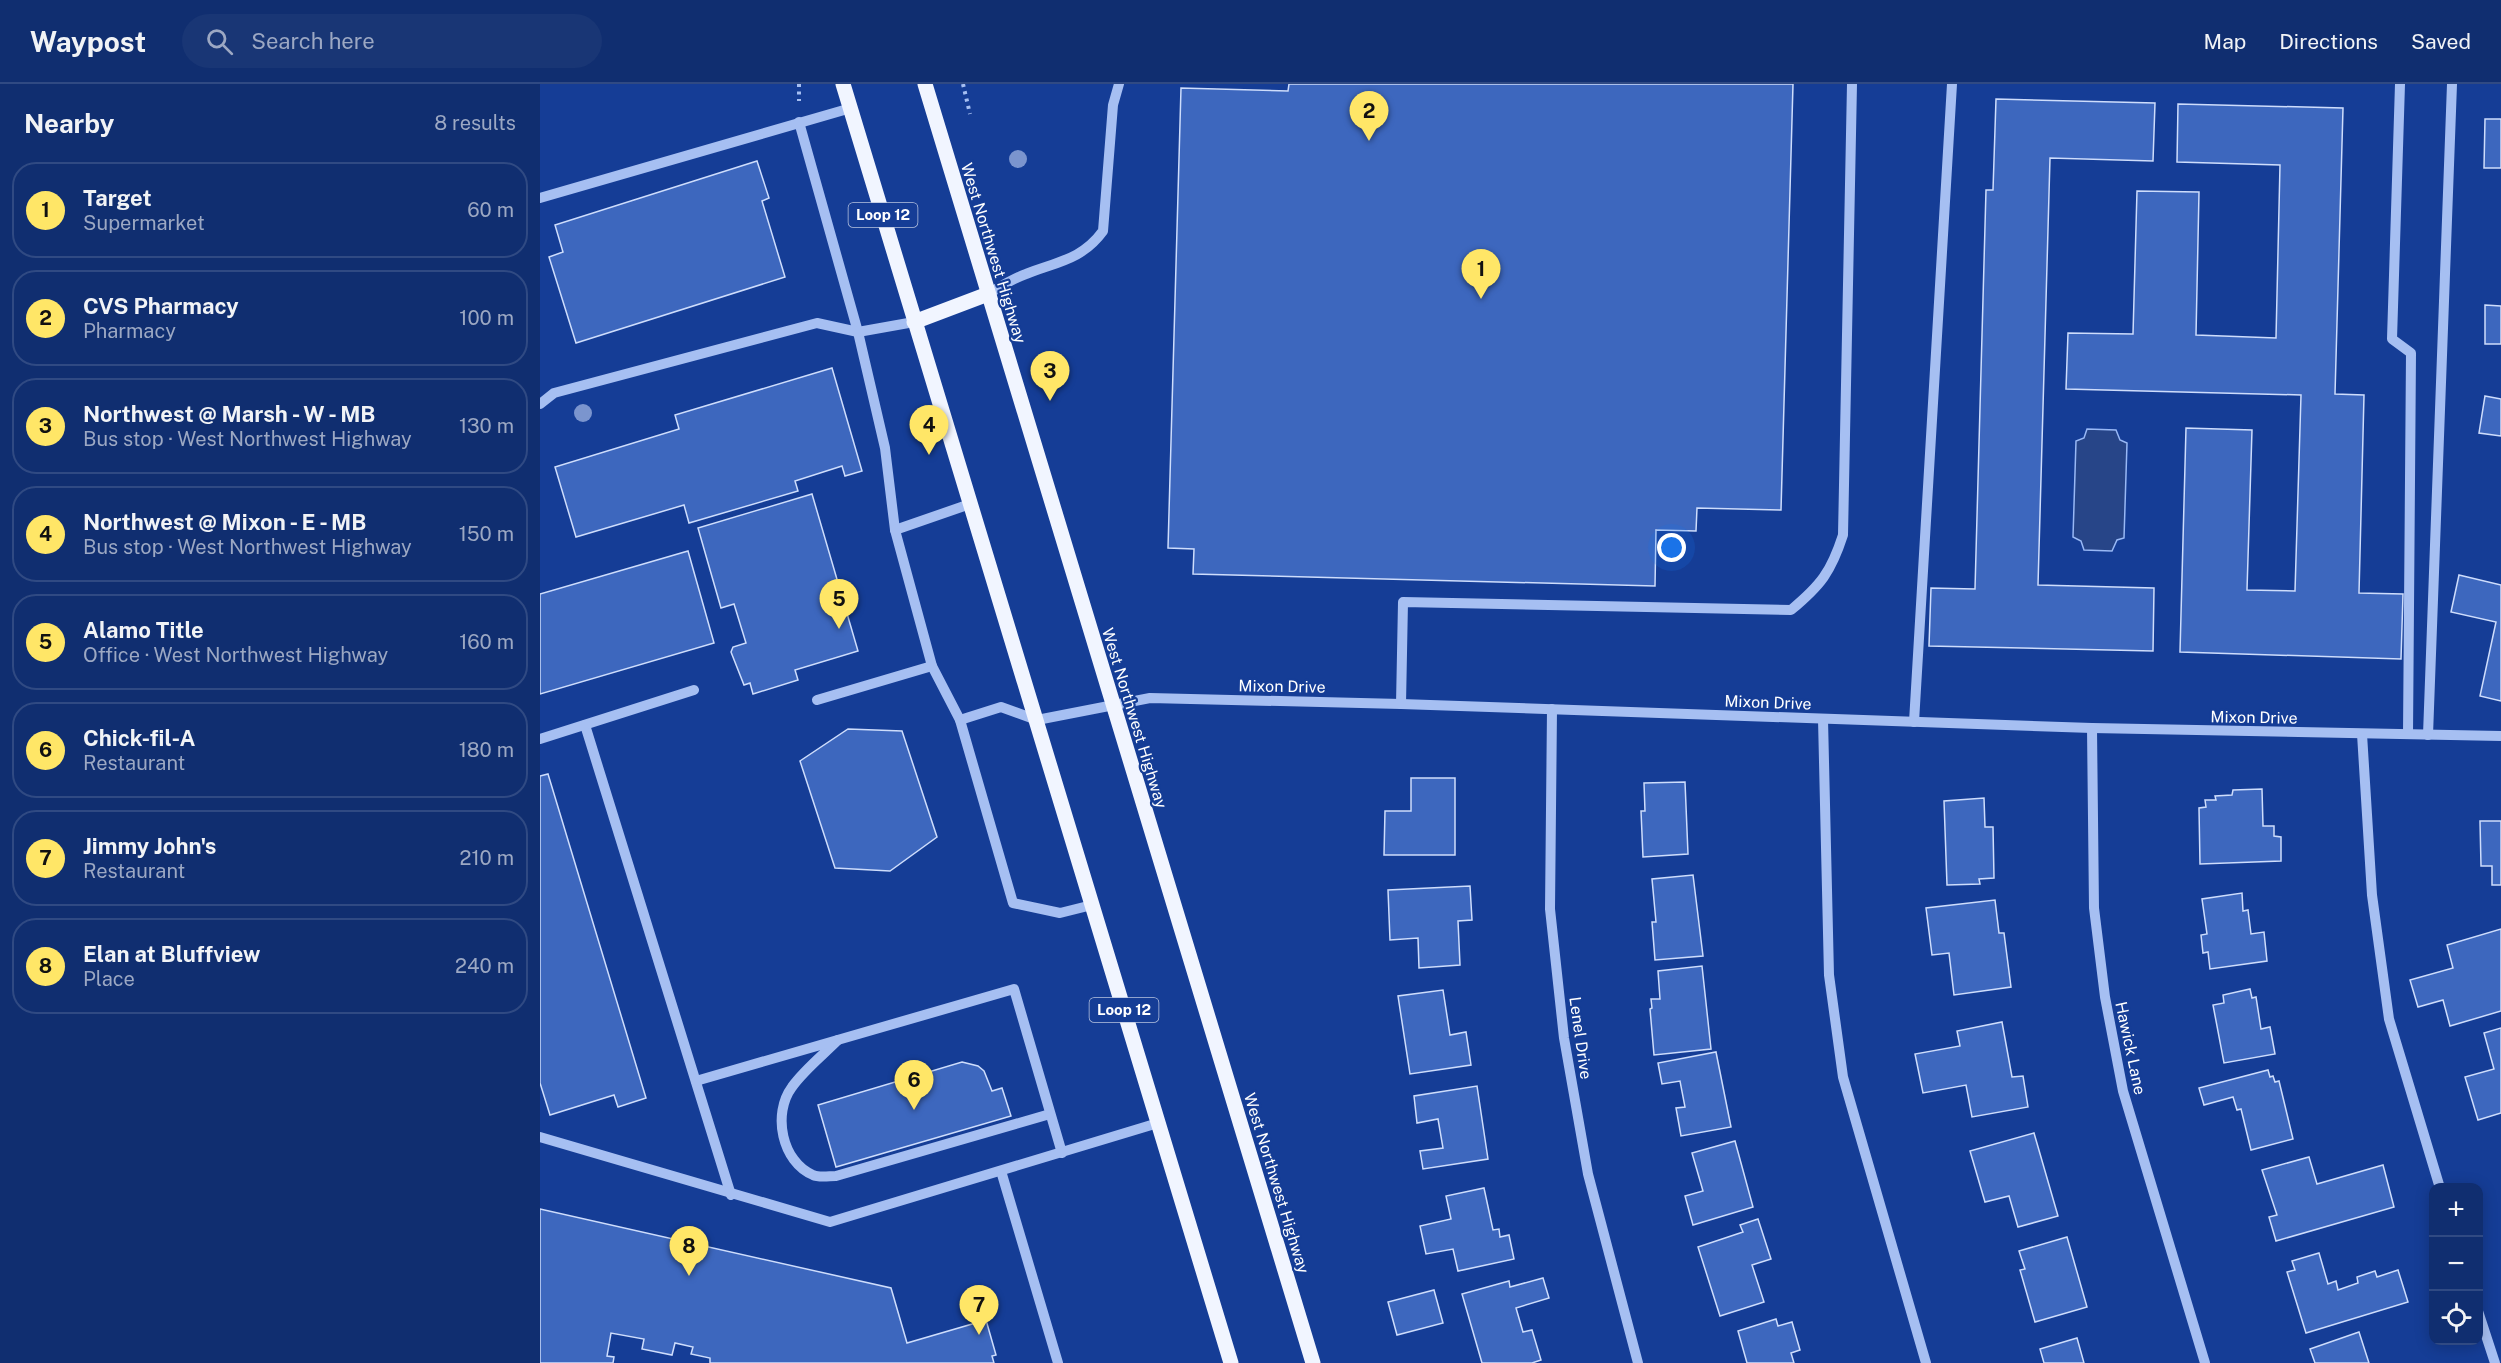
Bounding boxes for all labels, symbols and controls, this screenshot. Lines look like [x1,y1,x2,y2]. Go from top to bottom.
search box [182,14,602,68]
text: Waypost [30,25,146,58]
icon: search [203,25,236,58]
text: Search here [251,28,375,54]
text: Map [2204,29,2246,54]
text: Directions [2279,29,2378,54]
text: Saved [2411,29,2471,54]
pin: 2 [1350,92,1388,141]
text: Nearby [24,108,114,139]
text: 8 results [434,111,516,135]
street label: West Northwest Highway [957,161,1030,346]
text: Target [83,185,152,211]
text: 1 [41,198,50,222]
text: 60 m [467,198,514,222]
road number: Loop 12 [848,203,918,227]
text: Supermarket [83,211,205,235]
pin: 1 [1462,250,1500,299]
text: CVS Pharmacy [83,293,239,319]
text: 2 [39,306,52,330]
text: 100 m [459,306,514,330]
text: Pharmacy [83,319,176,343]
pin: 3 [1030,352,1070,401]
text: Northwest @ Marsh - W - MB [83,401,375,427]
pin: 4 [910,406,948,455]
text: 3 [39,414,52,438]
text: 130 m [459,414,514,438]
text: Bus stop · West Northwest Highway [83,427,412,451]
text: Northwest @ Mixon - E - MB [83,509,366,535]
text: 4 [39,522,52,546]
text: 150 m [459,522,514,546]
your location [1657,533,1686,562]
text: Bus stop · West Northwest Highway [83,535,412,559]
pin: 5 [820,580,858,629]
text: Alamo Title [83,617,204,643]
street label: West Northwest Highway [1098,626,1171,811]
text: 5 [39,630,52,654]
text: 160 m [459,630,514,654]
text: Office · West Northwest Highway [83,643,388,667]
street label: Mixon Drive [1238,676,1326,697]
street label: Mixon Drive [1724,691,1812,714]
street label: Mixon Drive [2210,707,2298,728]
text: Chick-fil-A [83,725,195,751]
text: 6 [39,738,52,762]
text: 180 m [459,738,514,762]
text: Restaurant [83,751,185,775]
text: Jimmy John's [83,833,216,859]
text: 7 [39,846,52,870]
text: 210 m [460,846,514,870]
text: Restaurant [83,859,185,883]
text: Elan at Bluffview [83,941,260,967]
text: 8 [39,954,52,978]
text: 240 m [455,954,514,978]
text: Place [83,967,135,991]
street label: Lenel Drive [1565,995,1596,1081]
road number: Loop 12 [1090,998,1158,1022]
street label: Hawick Lane [2111,1000,2150,1096]
pin: 6 [894,1060,934,1110]
street label: West Northwest Highway [1240,1091,1313,1276]
map controls [2429,1183,2483,1345]
button: + [2429,1183,2483,1237]
pin: 8 [670,1226,708,1276]
button: − [2429,1237,2483,1291]
pin: 7 [960,1286,998,1335]
button: locate [2429,1291,2483,1345]

